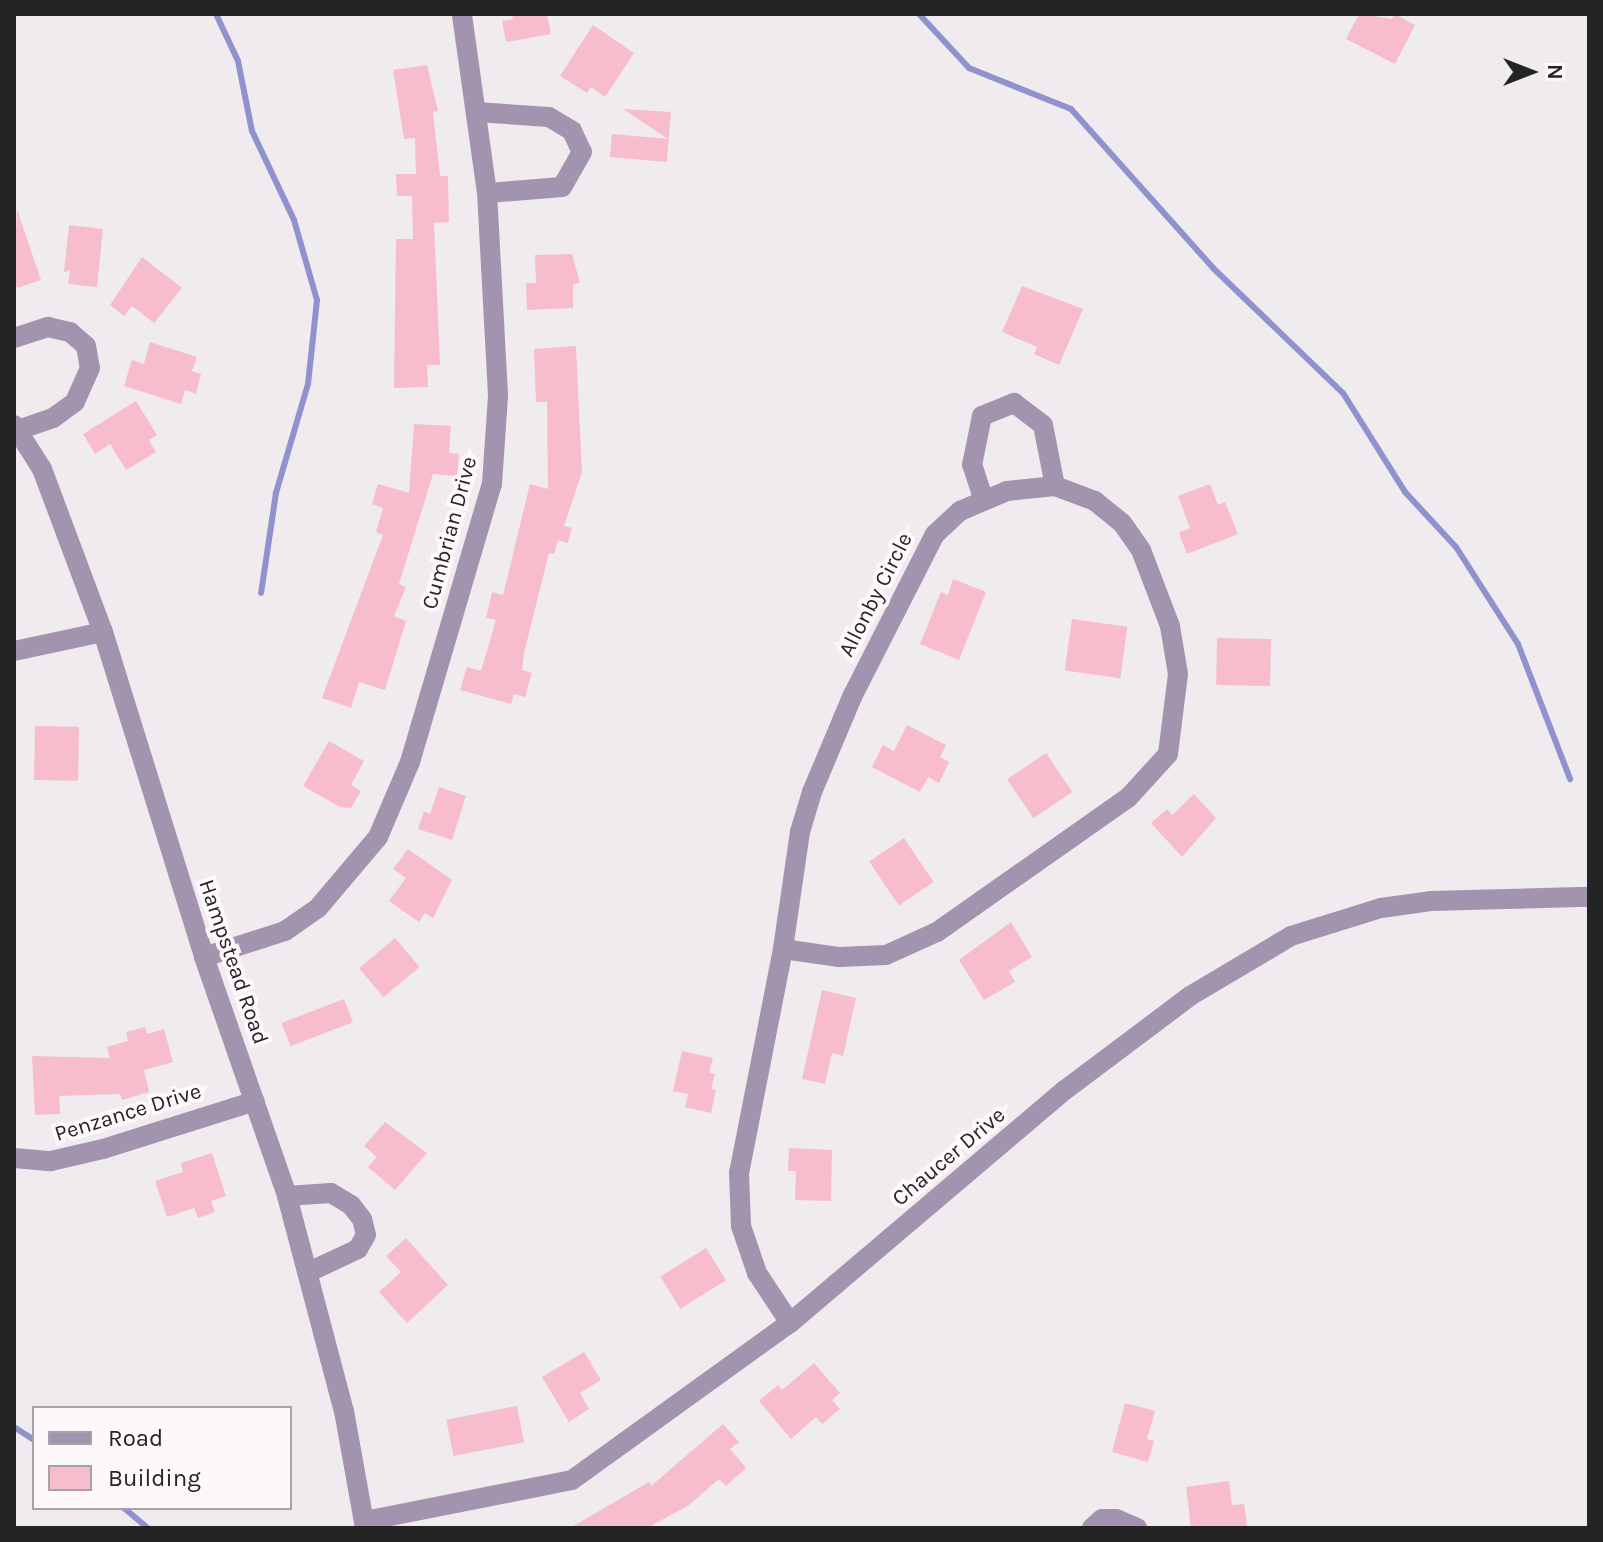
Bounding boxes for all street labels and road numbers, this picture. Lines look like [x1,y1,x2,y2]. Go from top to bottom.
street label: Cumbrian Drive [417,454,483,612]
street label: Allonby Circle [833,529,919,661]
street label: Hampstead Road [192,876,274,1048]
street label: Penzance Drive [52,1078,204,1148]
street label: Chaucer Drive [887,1102,1011,1212]

